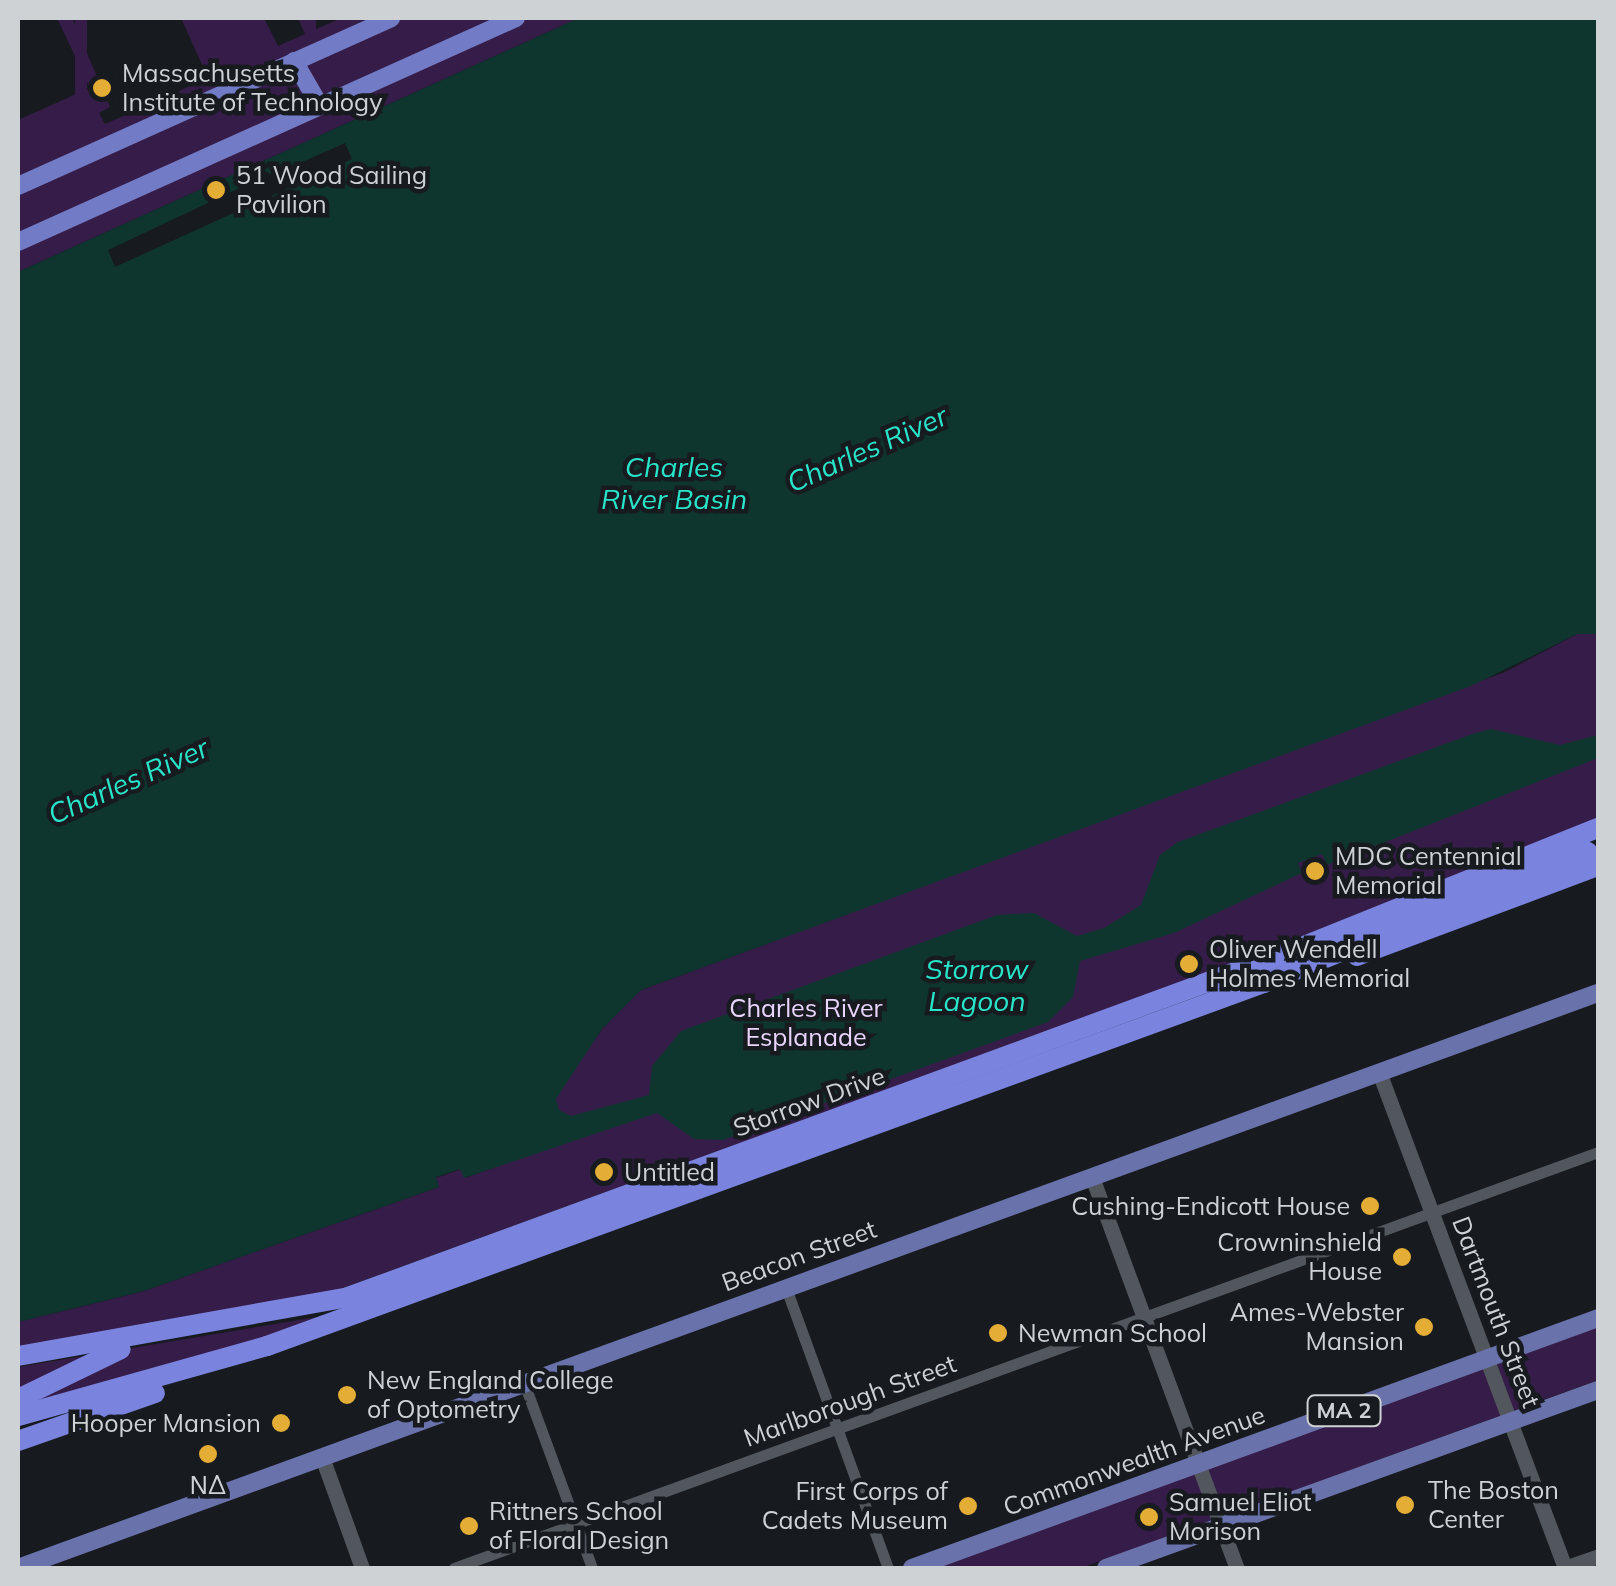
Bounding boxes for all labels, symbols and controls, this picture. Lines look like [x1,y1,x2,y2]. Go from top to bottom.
place label: Massachusetts Institute of Technology [122,59,382,118]
marker: Massachusetts Institute of Technology [91,77,113,99]
place label: 51 Wood Sailing Pavilion [236,161,427,220]
marker: 51 Wood Sailing Pavilion [205,179,227,201]
water label: Charles River [782,399,952,499]
water label: Charles River Basin [601,450,747,516]
water label: Charles River [43,731,213,831]
place label: MDC Centennial Memorial [1335,842,1522,901]
marker: MDC Centennial Memorial [1304,860,1326,882]
place label: Oliver Wendell Holmes Memorial [1209,935,1410,994]
water label: Storrow Lagoon [925,952,1029,1018]
marker: Oliver Wendell Holmes Memorial [1178,953,1200,975]
park label: Charles River Esplanade [729,994,883,1053]
street label: Storrow Drive [729,1061,889,1143]
place label: Untitled [624,1157,715,1187]
marker: Untitled [593,1161,615,1183]
place label: Cushing-Endicott House [1071,1191,1350,1221]
marker: Cushing-Endicott House [1359,1195,1381,1217]
street label: Dartmouth Street [1446,1212,1546,1412]
street label: Beacon Street [718,1214,880,1298]
place label: Crowninshield House [1217,1228,1382,1287]
marker: Crowninshield House [1391,1246,1413,1268]
place label: Ames-Webster Mansion [1230,1298,1404,1357]
marker: Ames-Webster Mansion [1413,1316,1435,1338]
place label: Newman School [1018,1318,1207,1348]
marker: Newman School [987,1322,1009,1344]
street label: Marlborough Street [740,1349,960,1453]
place label: New England College of Optometry [367,1366,614,1425]
marker: New England College of Optometry [336,1384,358,1406]
road number: MA 2 [1306,1394,1382,1428]
street label: Commonwealth Avenue [999,1400,1269,1522]
place label: Hooper Mansion [71,1408,261,1438]
marker: Hooper Mansion [270,1412,292,1434]
marker: ΝΔ [197,1443,219,1465]
place label: ΝΔ [190,1470,226,1500]
place label: The Boston Center [1428,1476,1559,1535]
place label: First Corps of Cadets Museum [762,1477,948,1536]
place label: Samuel Eliot Morison [1169,1488,1312,1547]
marker: The Boston Center [1392,1492,1418,1518]
marker: First Corps of Cadets Museum [957,1495,979,1517]
place label: Rittners School of Floral Design [489,1497,669,1556]
marker: Samuel Eliot Morison [1138,1506,1160,1528]
marker: Rittners School of Floral Design [458,1515,480,1537]

